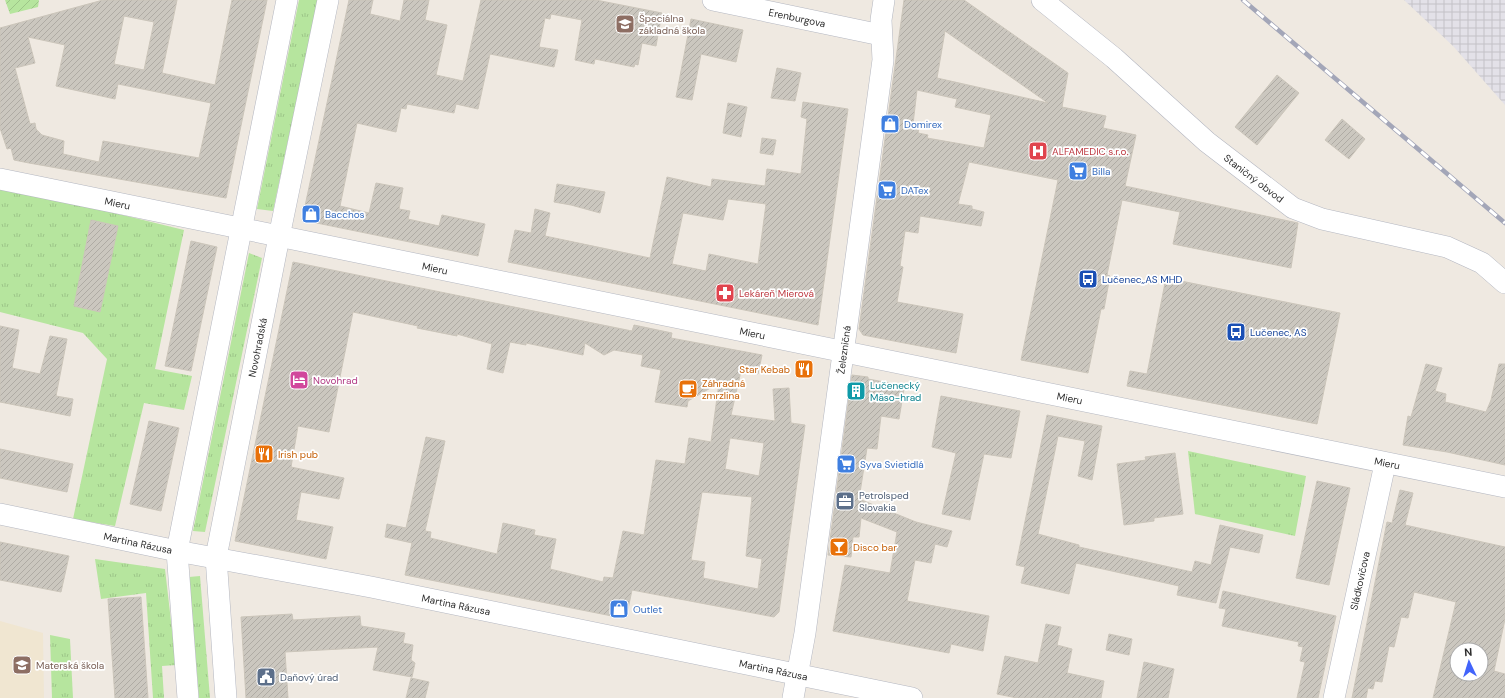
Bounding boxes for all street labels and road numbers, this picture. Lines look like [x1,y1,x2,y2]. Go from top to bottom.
street label: Erenburgova [768,5,827,30]
street label: Staničný obvod [1221,151,1287,205]
street label: Mieru [104,194,132,212]
street label: Mieru [421,259,449,277]
street label: Novohradská [245,317,269,378]
street label: Mieru [738,324,767,342]
street label: Železničná [834,325,853,375]
street label: Mieru [1056,389,1084,407]
street label: Mieru [1373,454,1402,472]
street label: Martina Rázusa [102,529,174,556]
street label: Sládkovičova [1347,550,1372,611]
street label: Martina Rázusa [421,591,492,618]
street label: Martina Rázusa [738,656,809,683]

